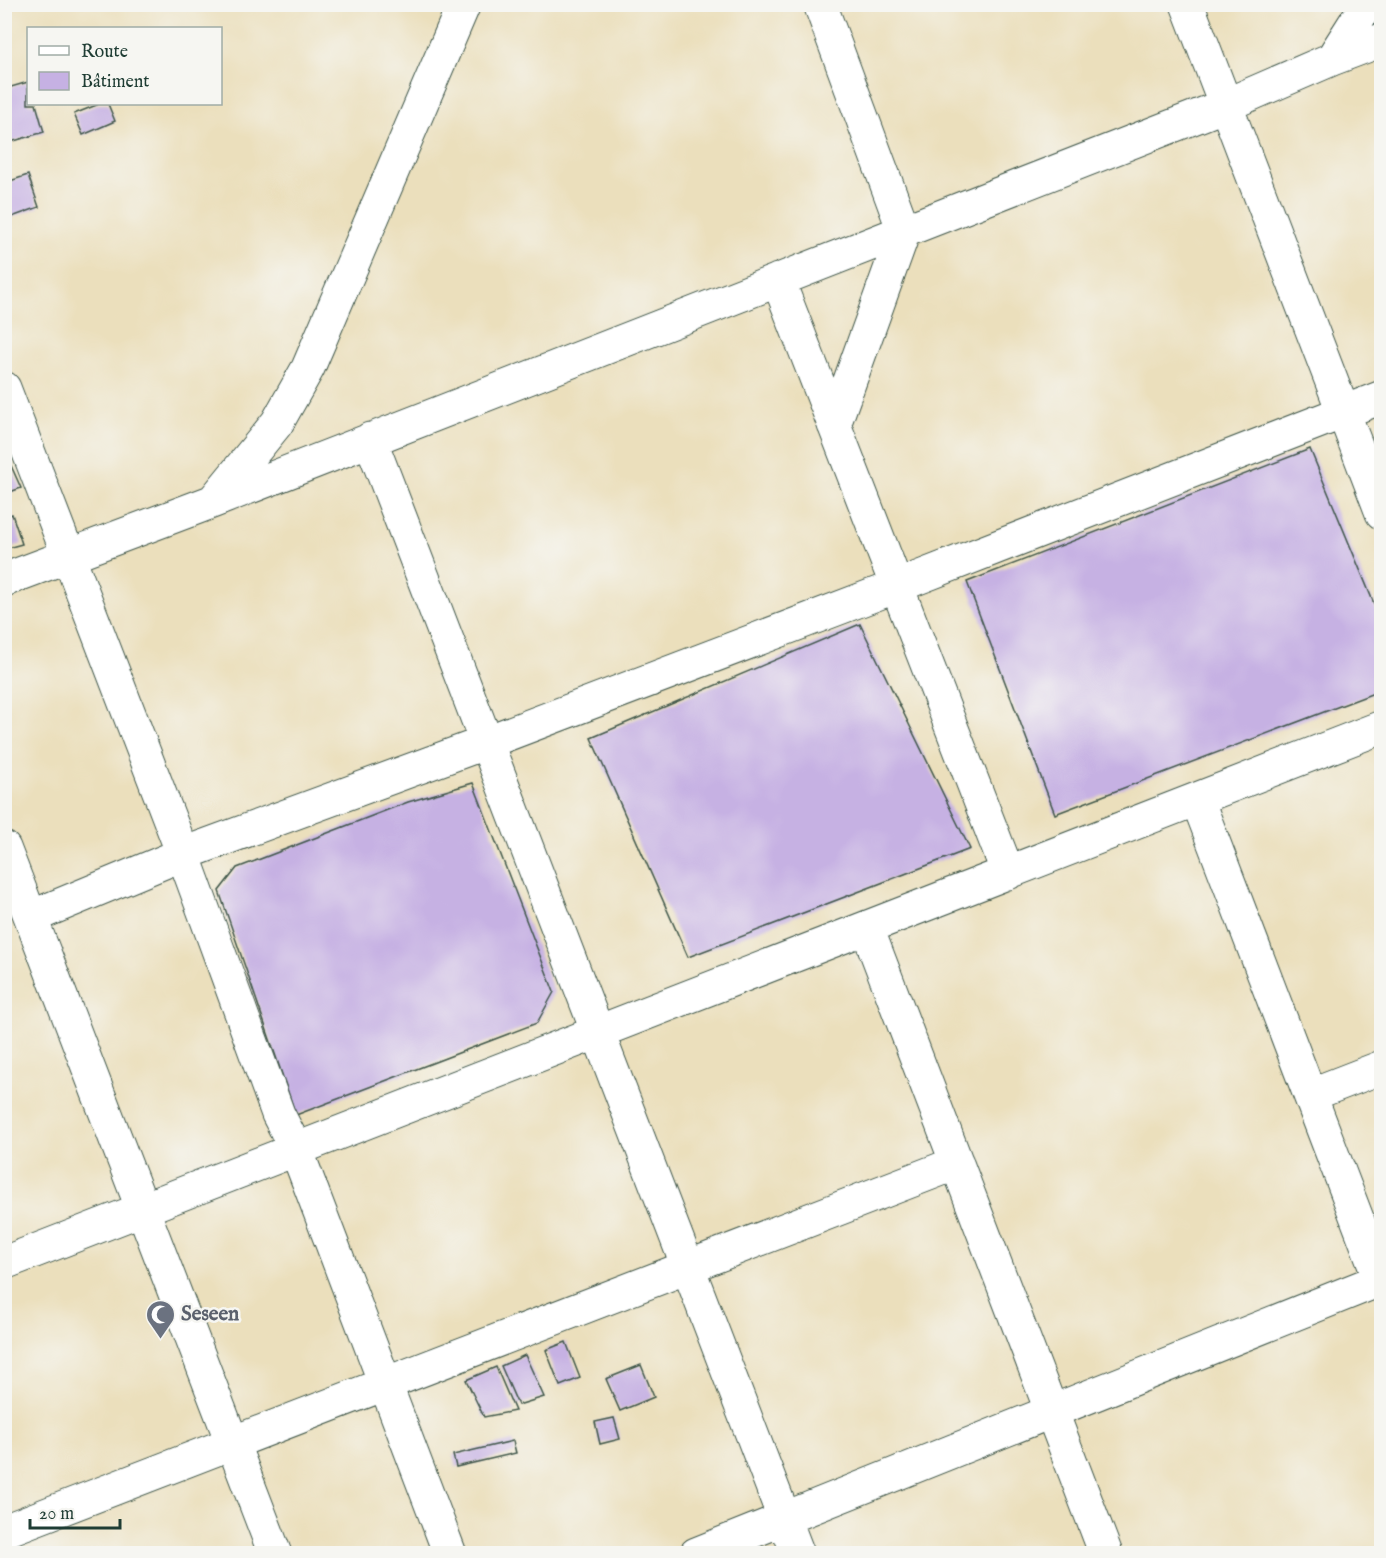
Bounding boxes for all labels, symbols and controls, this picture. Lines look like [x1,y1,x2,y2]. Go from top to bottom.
legend [27,27,222,105]
text: Route [81,41,128,64]
text: Bâtiment [81,71,150,94]
mosque icon: Seseen [144,1298,176,1340]
place label: Seseen [181,1301,239,1328]
scale bar [30,1492,120,1530]
text: 20 m [39,1503,74,1526]

